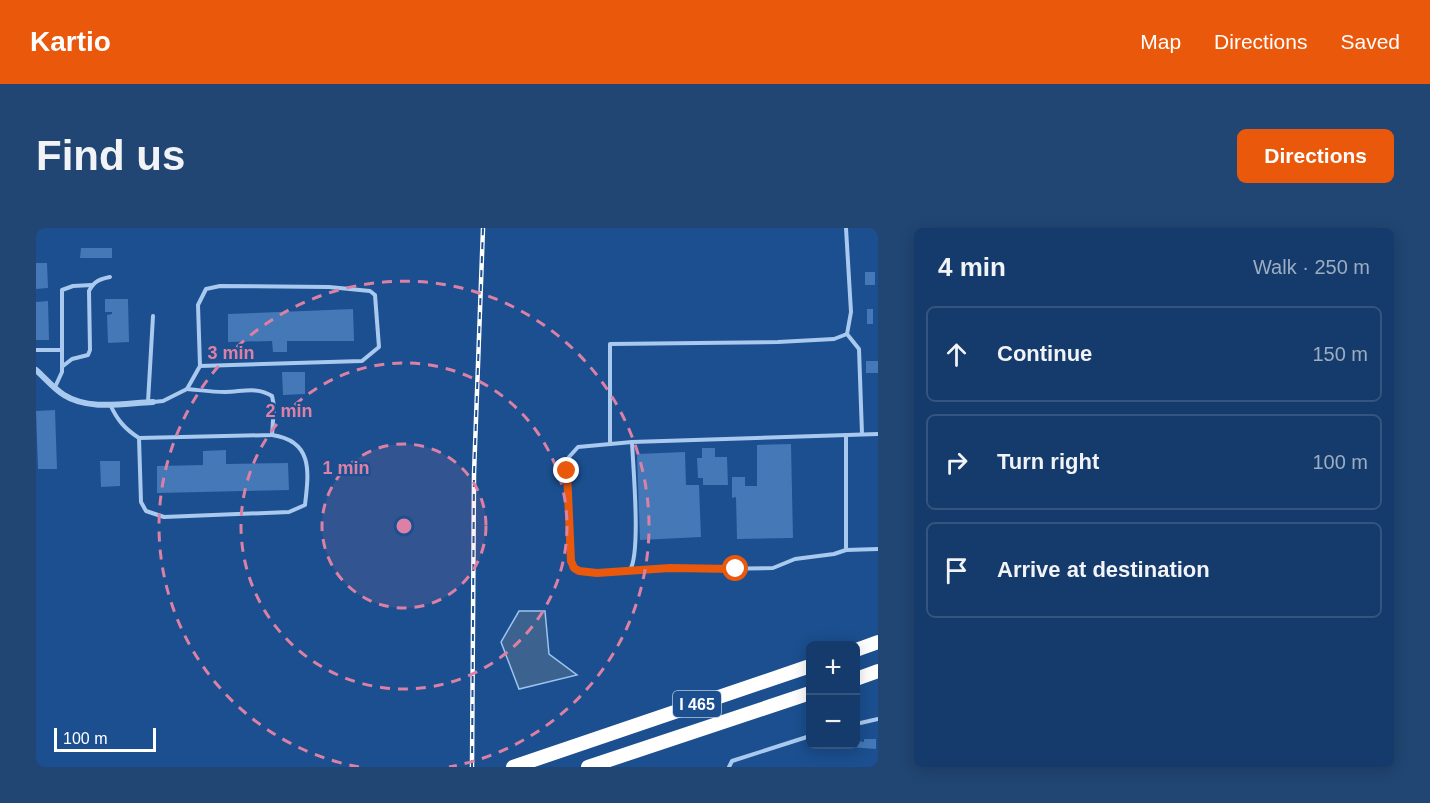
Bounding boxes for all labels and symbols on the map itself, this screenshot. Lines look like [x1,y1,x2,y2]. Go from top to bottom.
text: 3 min [207,343,255,363]
text: 2 min [265,401,313,421]
route end [553,457,579,483]
text: 1 min [322,458,370,478]
centre of rings [394,516,414,536]
route start [722,555,748,581]
road number: I 465 [673,691,721,717]
scale bar [54,725,156,752]

